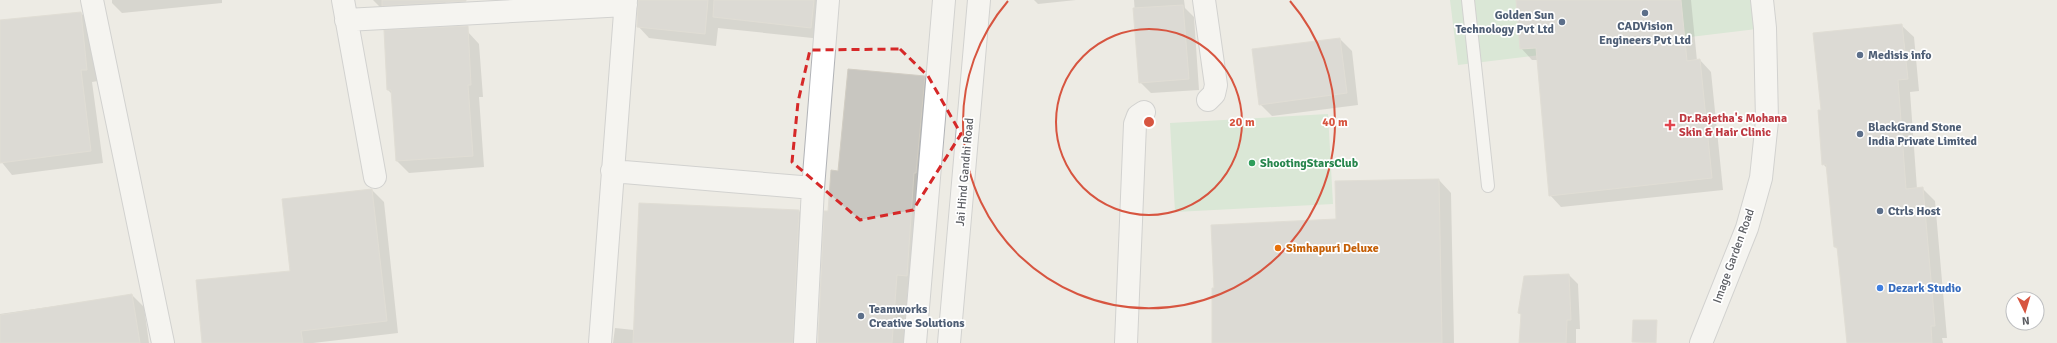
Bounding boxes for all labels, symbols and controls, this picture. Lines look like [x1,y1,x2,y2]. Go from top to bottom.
place label: Golden Sun Technology Pvt Ltd [1456,8,1555,37]
marker: CADVision Engineers Pvt Ltd [1640,8,1650,18]
marker: Golden Sun Technology Pvt Ltd [1557,17,1567,27]
place label: CADVision Engineers Pvt Ltd [1599,19,1692,48]
place label: Medisis info [1868,48,1932,63]
marker: Medisis info [1855,50,1865,60]
place label: Dr.Rajetha's Mohana Skin & Hair Clinic [1679,111,1787,140]
centre of rings [1142,115,1156,129]
text: 20 m [1229,115,1255,130]
text: 40 m [1322,115,1348,130]
street label: Jai Hind Gandhi Road [953,117,977,227]
marker: Dr.Rajetha's Mohana Skin & Hair Clinic [1664,119,1676,131]
place label: BlackGrand Stone India Private Limited [1868,120,1978,149]
marker: BlackGrand Stone India Private Limited [1855,129,1865,139]
place label: ShootingStarsClub [1260,156,1359,171]
marker: ShootingStarsClub [1247,158,1257,168]
place label: Ctrls Host [1888,204,1941,219]
marker: Ctrls Host [1875,206,1885,216]
street label: Image Garden Road [1710,207,1758,305]
place label: Simhapuri Deluxe [1286,241,1379,256]
marker: Simhapuri Deluxe [1273,243,1283,253]
place label: Dezark Studio [1888,281,1961,296]
marker: Dezark Studio [1875,283,1885,293]
north arrow [2005,291,2045,331]
place label: Teamworks Creative Solutions [869,302,965,331]
marker: Teamworks Creative Solutions [856,311,866,321]
text: N [2021,314,2030,327]

